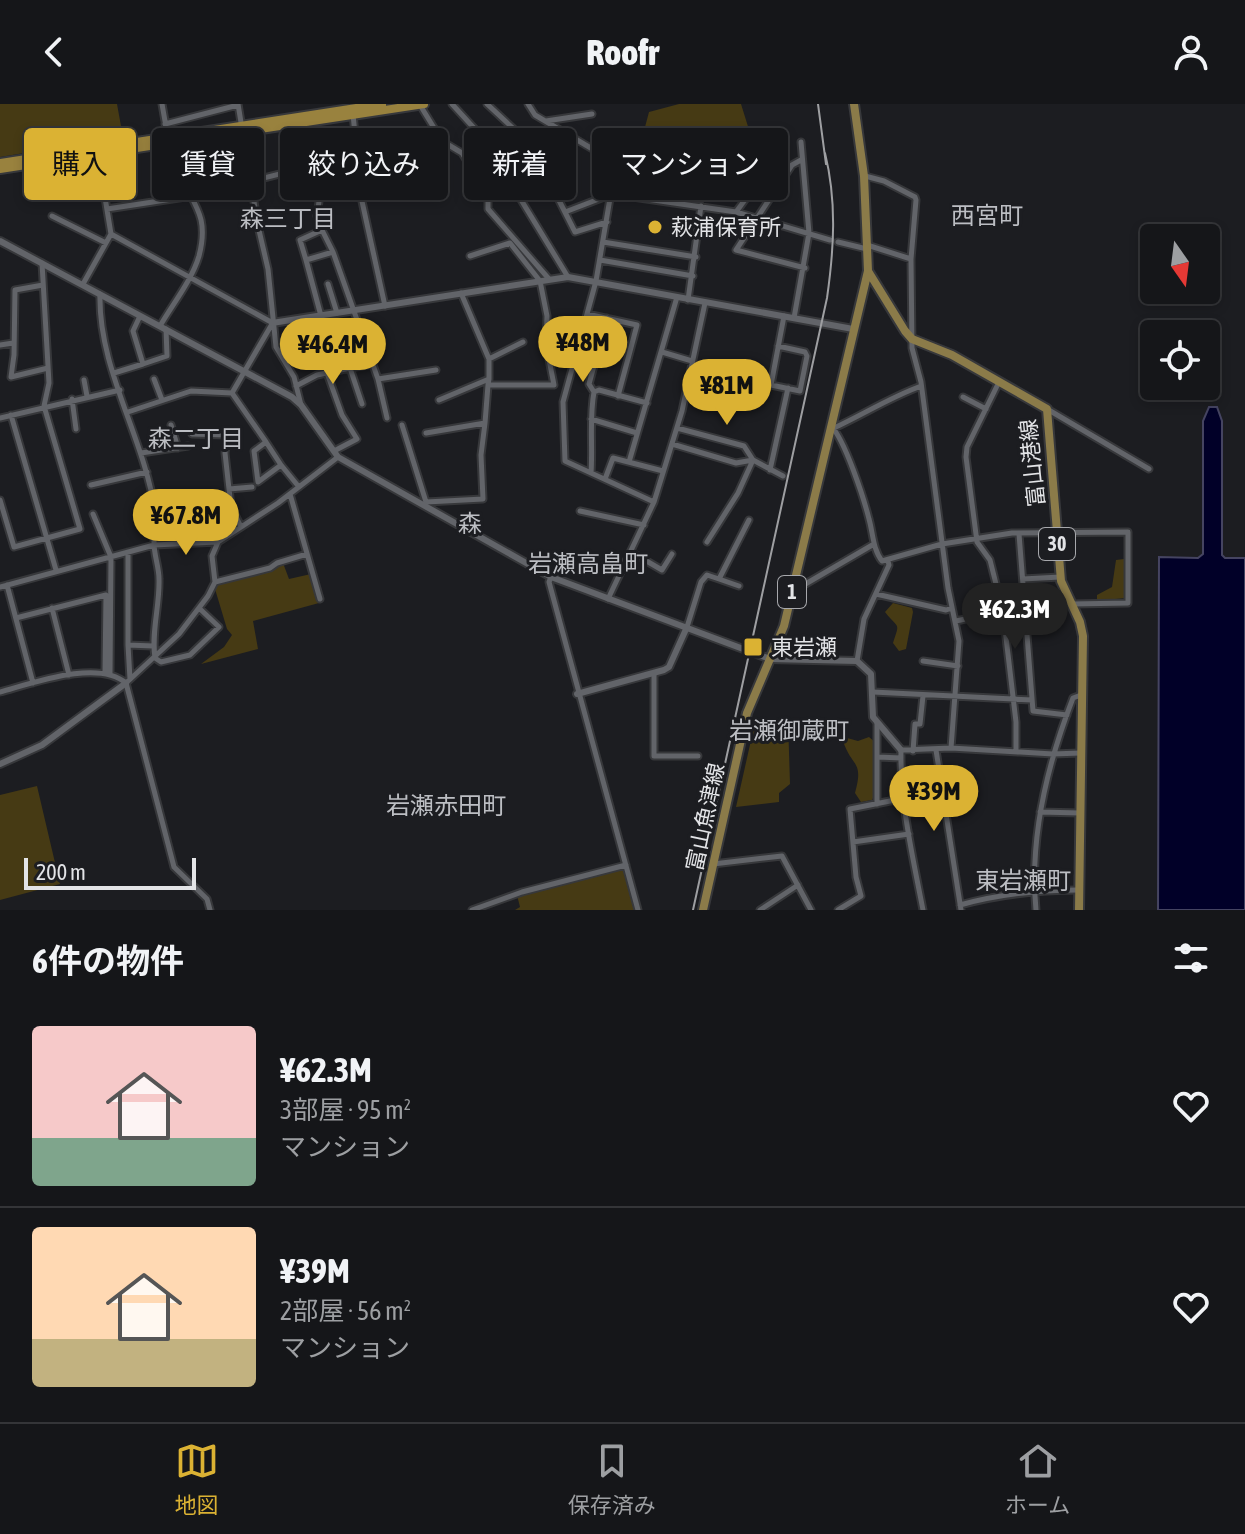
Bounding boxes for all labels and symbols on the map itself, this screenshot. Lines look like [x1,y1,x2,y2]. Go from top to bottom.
district label: 西宮町 [951,202,1023,229]
district label: 森三丁目 [240,205,336,232]
place label: 萩浦保育所 [671,214,781,240]
marker: 萩浦保育所 [646,218,664,236]
north arrow [1140,224,1220,304]
pin: ¥48M [536,316,630,384]
pin: ¥46.4M [268,318,398,386]
pin: ¥81M [680,359,774,427]
street label: 富山港線 [1014,418,1050,508]
district label: 森二丁目 [148,425,244,452]
pin: ¥67.8M [121,489,251,557]
district label: 森 [458,510,482,537]
road number: 30 [1039,528,1075,560]
district label: 岩瀬高畠町 [528,550,648,577]
road number: 1 [778,576,806,608]
pin: ¥62.3M [950,583,1080,651]
place label: 東岩瀬 [771,634,837,660]
marker: 東岩瀬 [742,636,764,658]
district label: 岩瀬御蔵町 [729,717,849,744]
street label: 富山魚津線 [681,760,729,874]
pin: ¥39M [887,765,981,833]
district label: 岩瀬赤田町 [386,792,506,819]
scale bar [24,854,196,890]
district label: 東岩瀬町 [975,867,1071,894]

